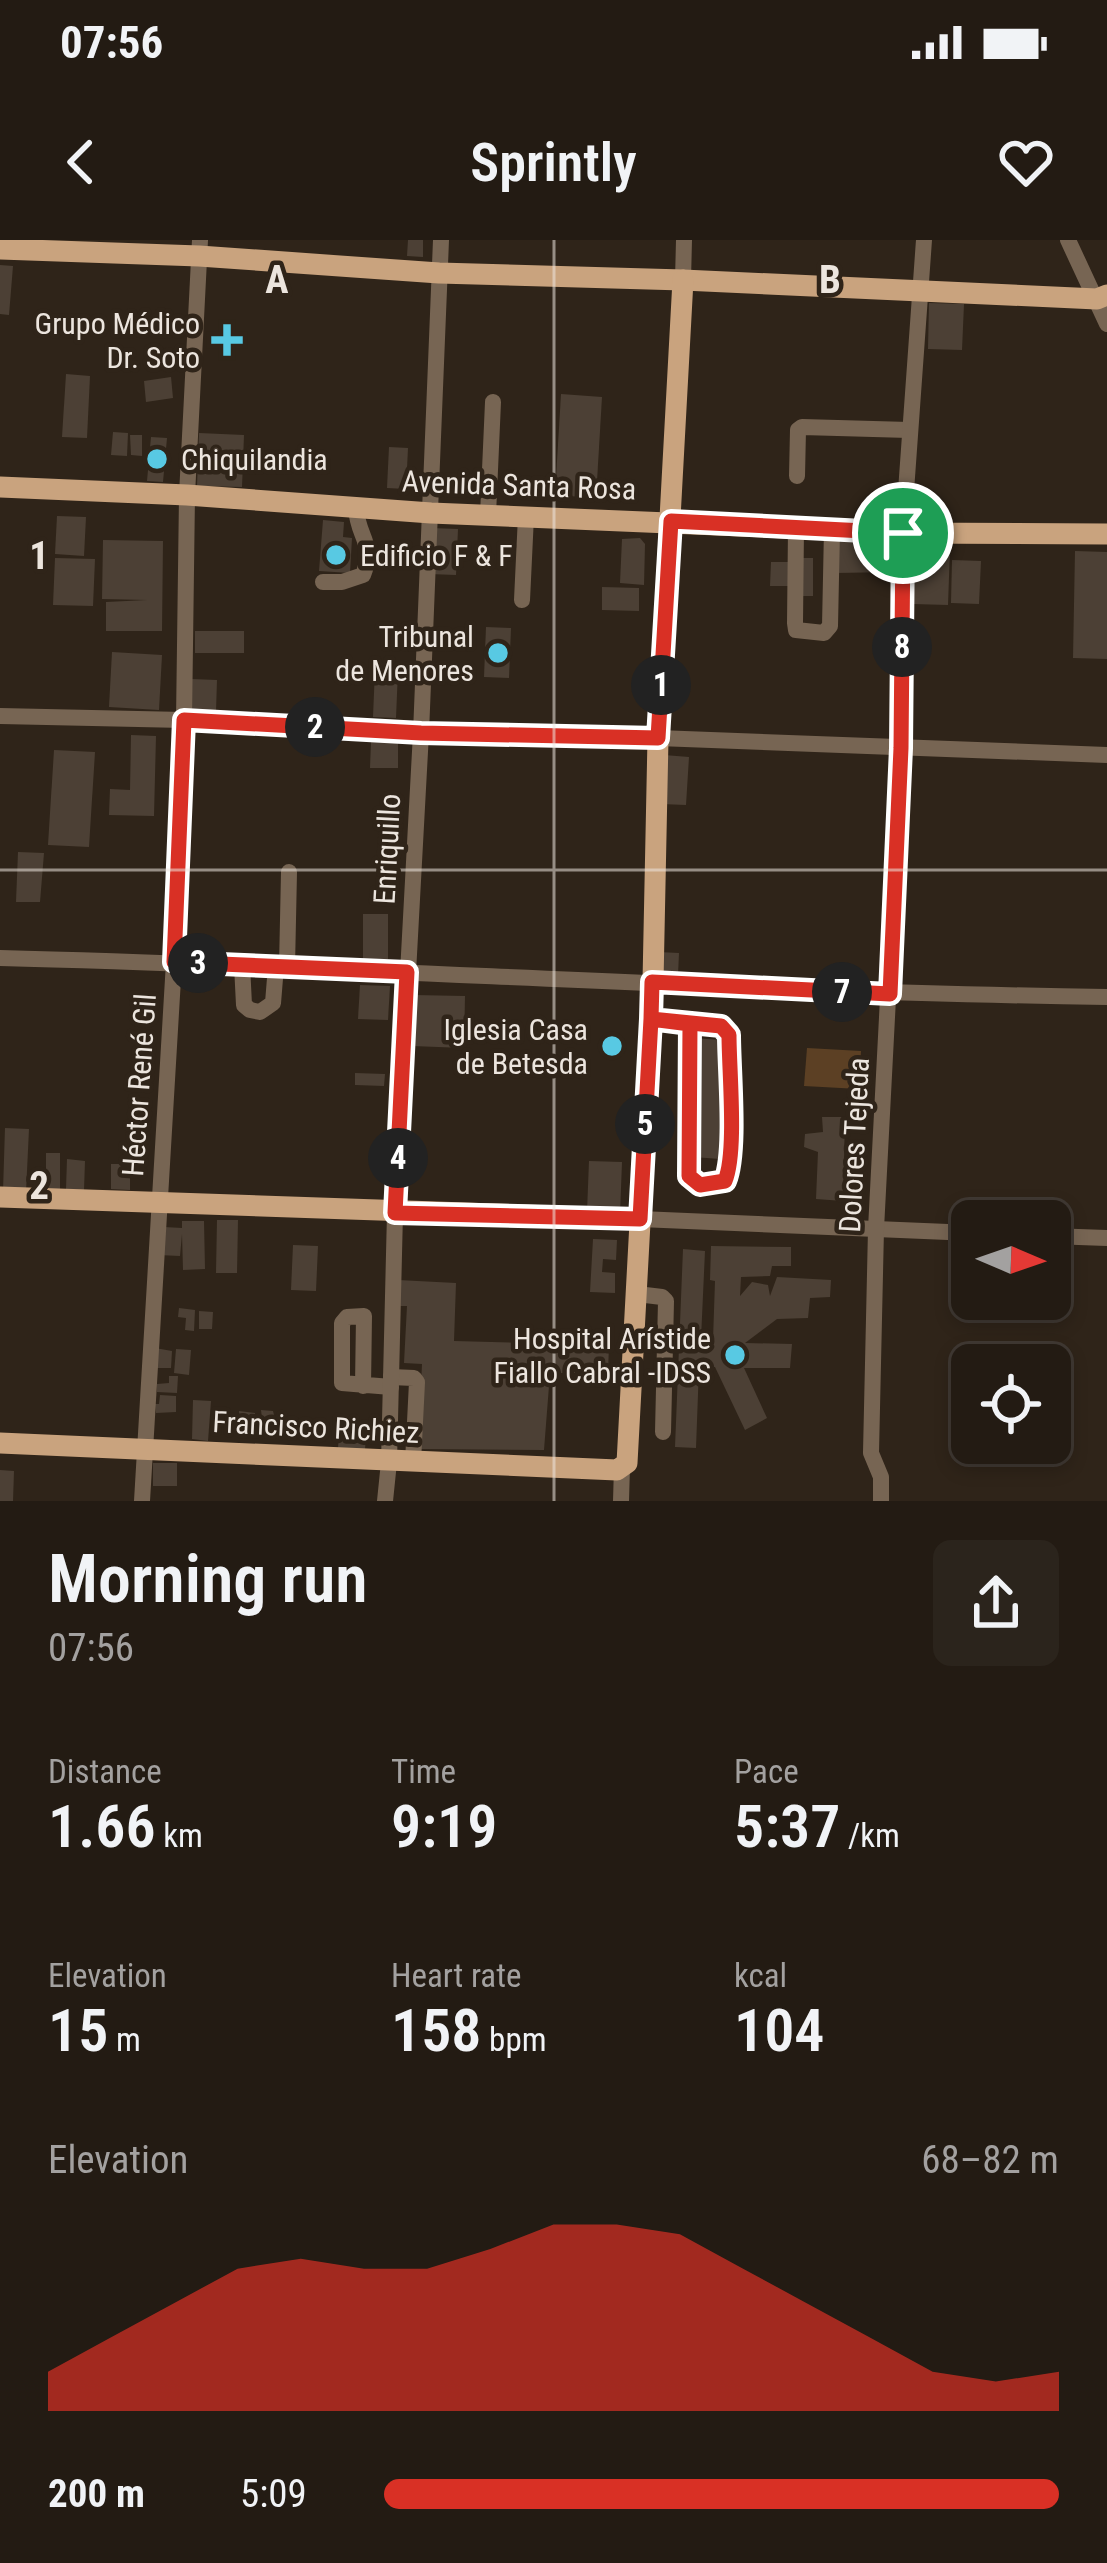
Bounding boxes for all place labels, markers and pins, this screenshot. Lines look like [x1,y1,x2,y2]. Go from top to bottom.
place label: Grupo Médico Dr. Soto [34,306,200,375]
marker: Grupo Médico Dr. Soto [211,324,243,356]
place label: Chiquilandia [181,442,328,477]
marker: Chiquilandia [144,446,170,472]
pin [852,482,954,584]
place label: Edificio F & F [360,538,513,573]
marker: Edificio F & F [323,542,349,568]
pin: 8 [872,617,932,677]
place label: Tribunal de Menores [335,619,474,688]
marker: Tribunal de Menores [485,640,511,666]
pin: 1 [631,655,691,715]
pin: 2 [285,697,345,757]
pin: 3 [168,933,228,993]
pin: 7 [812,962,872,1022]
place label: Iglesia Casa de Betesda [444,1012,588,1081]
marker: Iglesia Casa de Betesda [599,1033,625,1059]
pin: 5 [615,1094,675,1154]
pin: 4 [368,1128,428,1188]
place label: Hospital Arístide Fiallo Cabral -IDSS [494,1321,711,1390]
marker: Hospital Arístide Fiallo Cabral -IDSS [722,1342,748,1368]

